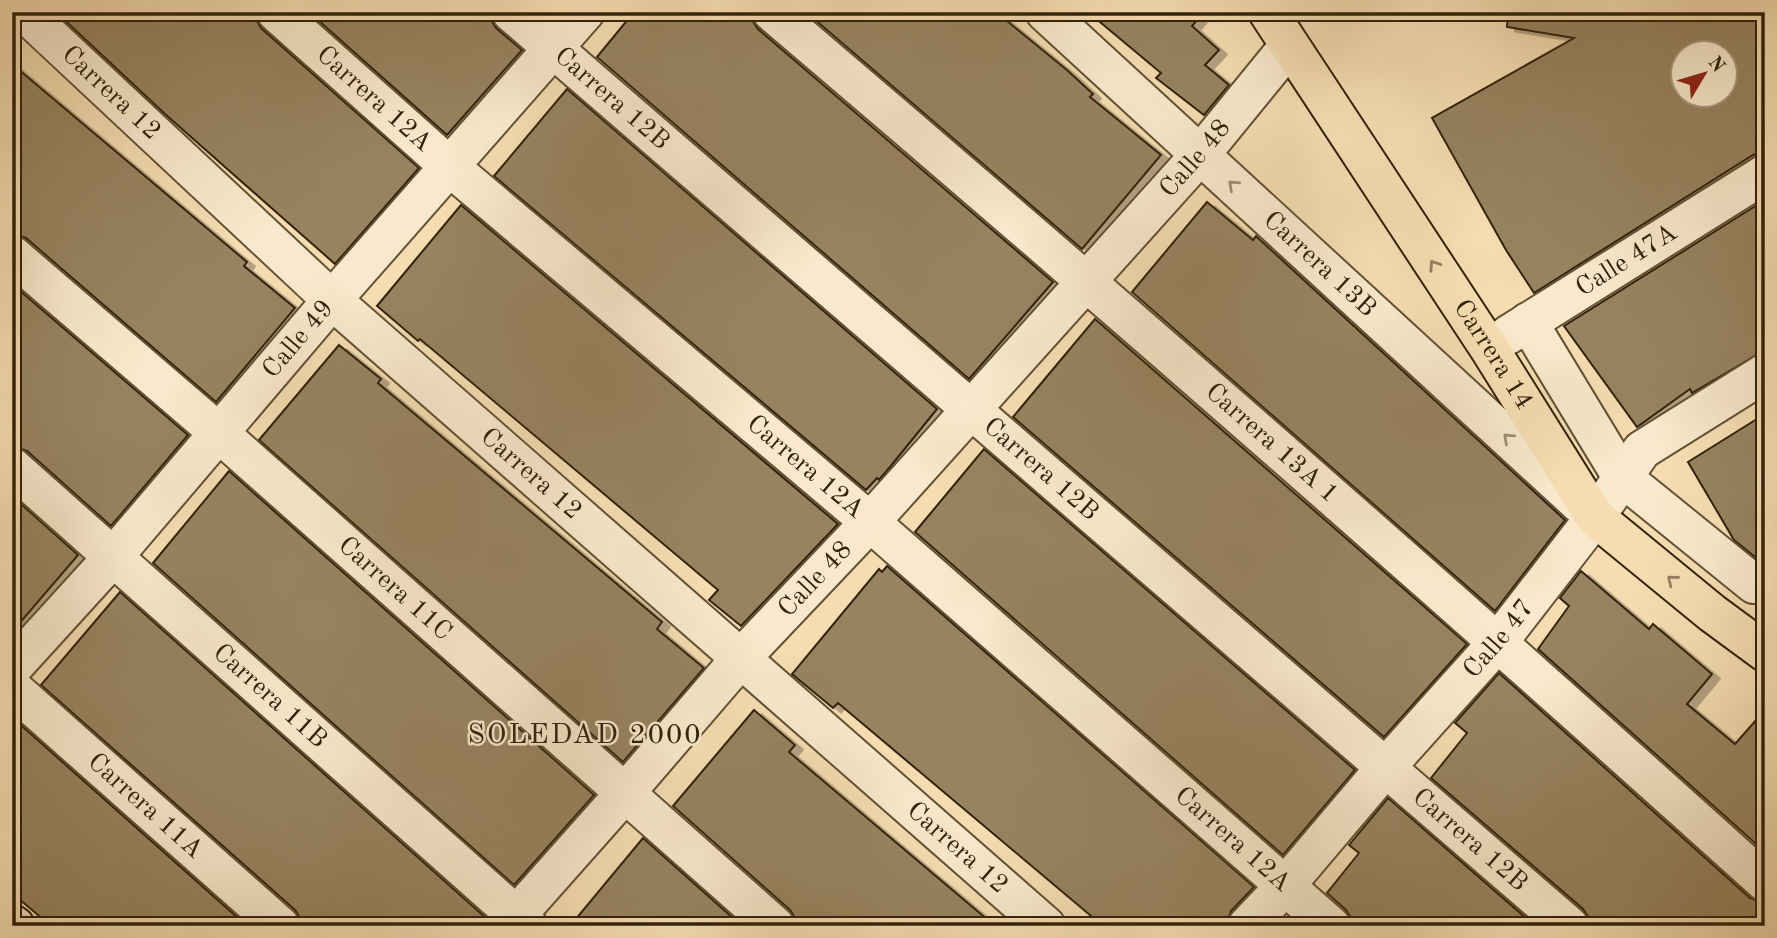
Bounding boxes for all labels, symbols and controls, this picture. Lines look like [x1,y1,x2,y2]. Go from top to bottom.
north arrow [1668,38,1738,108]
street label: Carrera 12 [57,41,165,145]
street label: Carrera 12A [311,41,436,157]
street label: Carrera 12B [549,43,674,155]
text: N [1703,53,1728,77]
street label: Calle 48 [1155,115,1236,203]
one-way arrow [1228,180,1241,193]
street label: Carrera 13B [1258,207,1381,322]
street label: Calle 47A [1572,219,1682,302]
one-way arrow [1430,260,1442,273]
street label: Calle 49 [258,295,339,383]
street label: Carrera 14 [1448,295,1537,414]
street label: Carrera 13A 1 [1200,379,1343,508]
street label: Carrera 12A [742,411,869,524]
street label: Carrera 12B [978,413,1103,526]
street label: Carrera 12 [475,423,586,525]
one-way arrow [1503,434,1516,446]
street label: Carrera 11C [333,532,457,646]
street label: Calle 48 [774,537,857,622]
one-way arrow [1667,576,1680,589]
street label: Calle 47 [1459,595,1539,683]
street label: Carrera 11B [208,639,332,753]
district label: SOLEDAD 2000 [467,722,703,750]
street label: Carrera 11A [82,749,208,864]
street label: Carrera 12A [1170,782,1296,897]
street label: Carrera 12B [1407,784,1532,897]
street label: Carrera 12 [902,797,1013,899]

